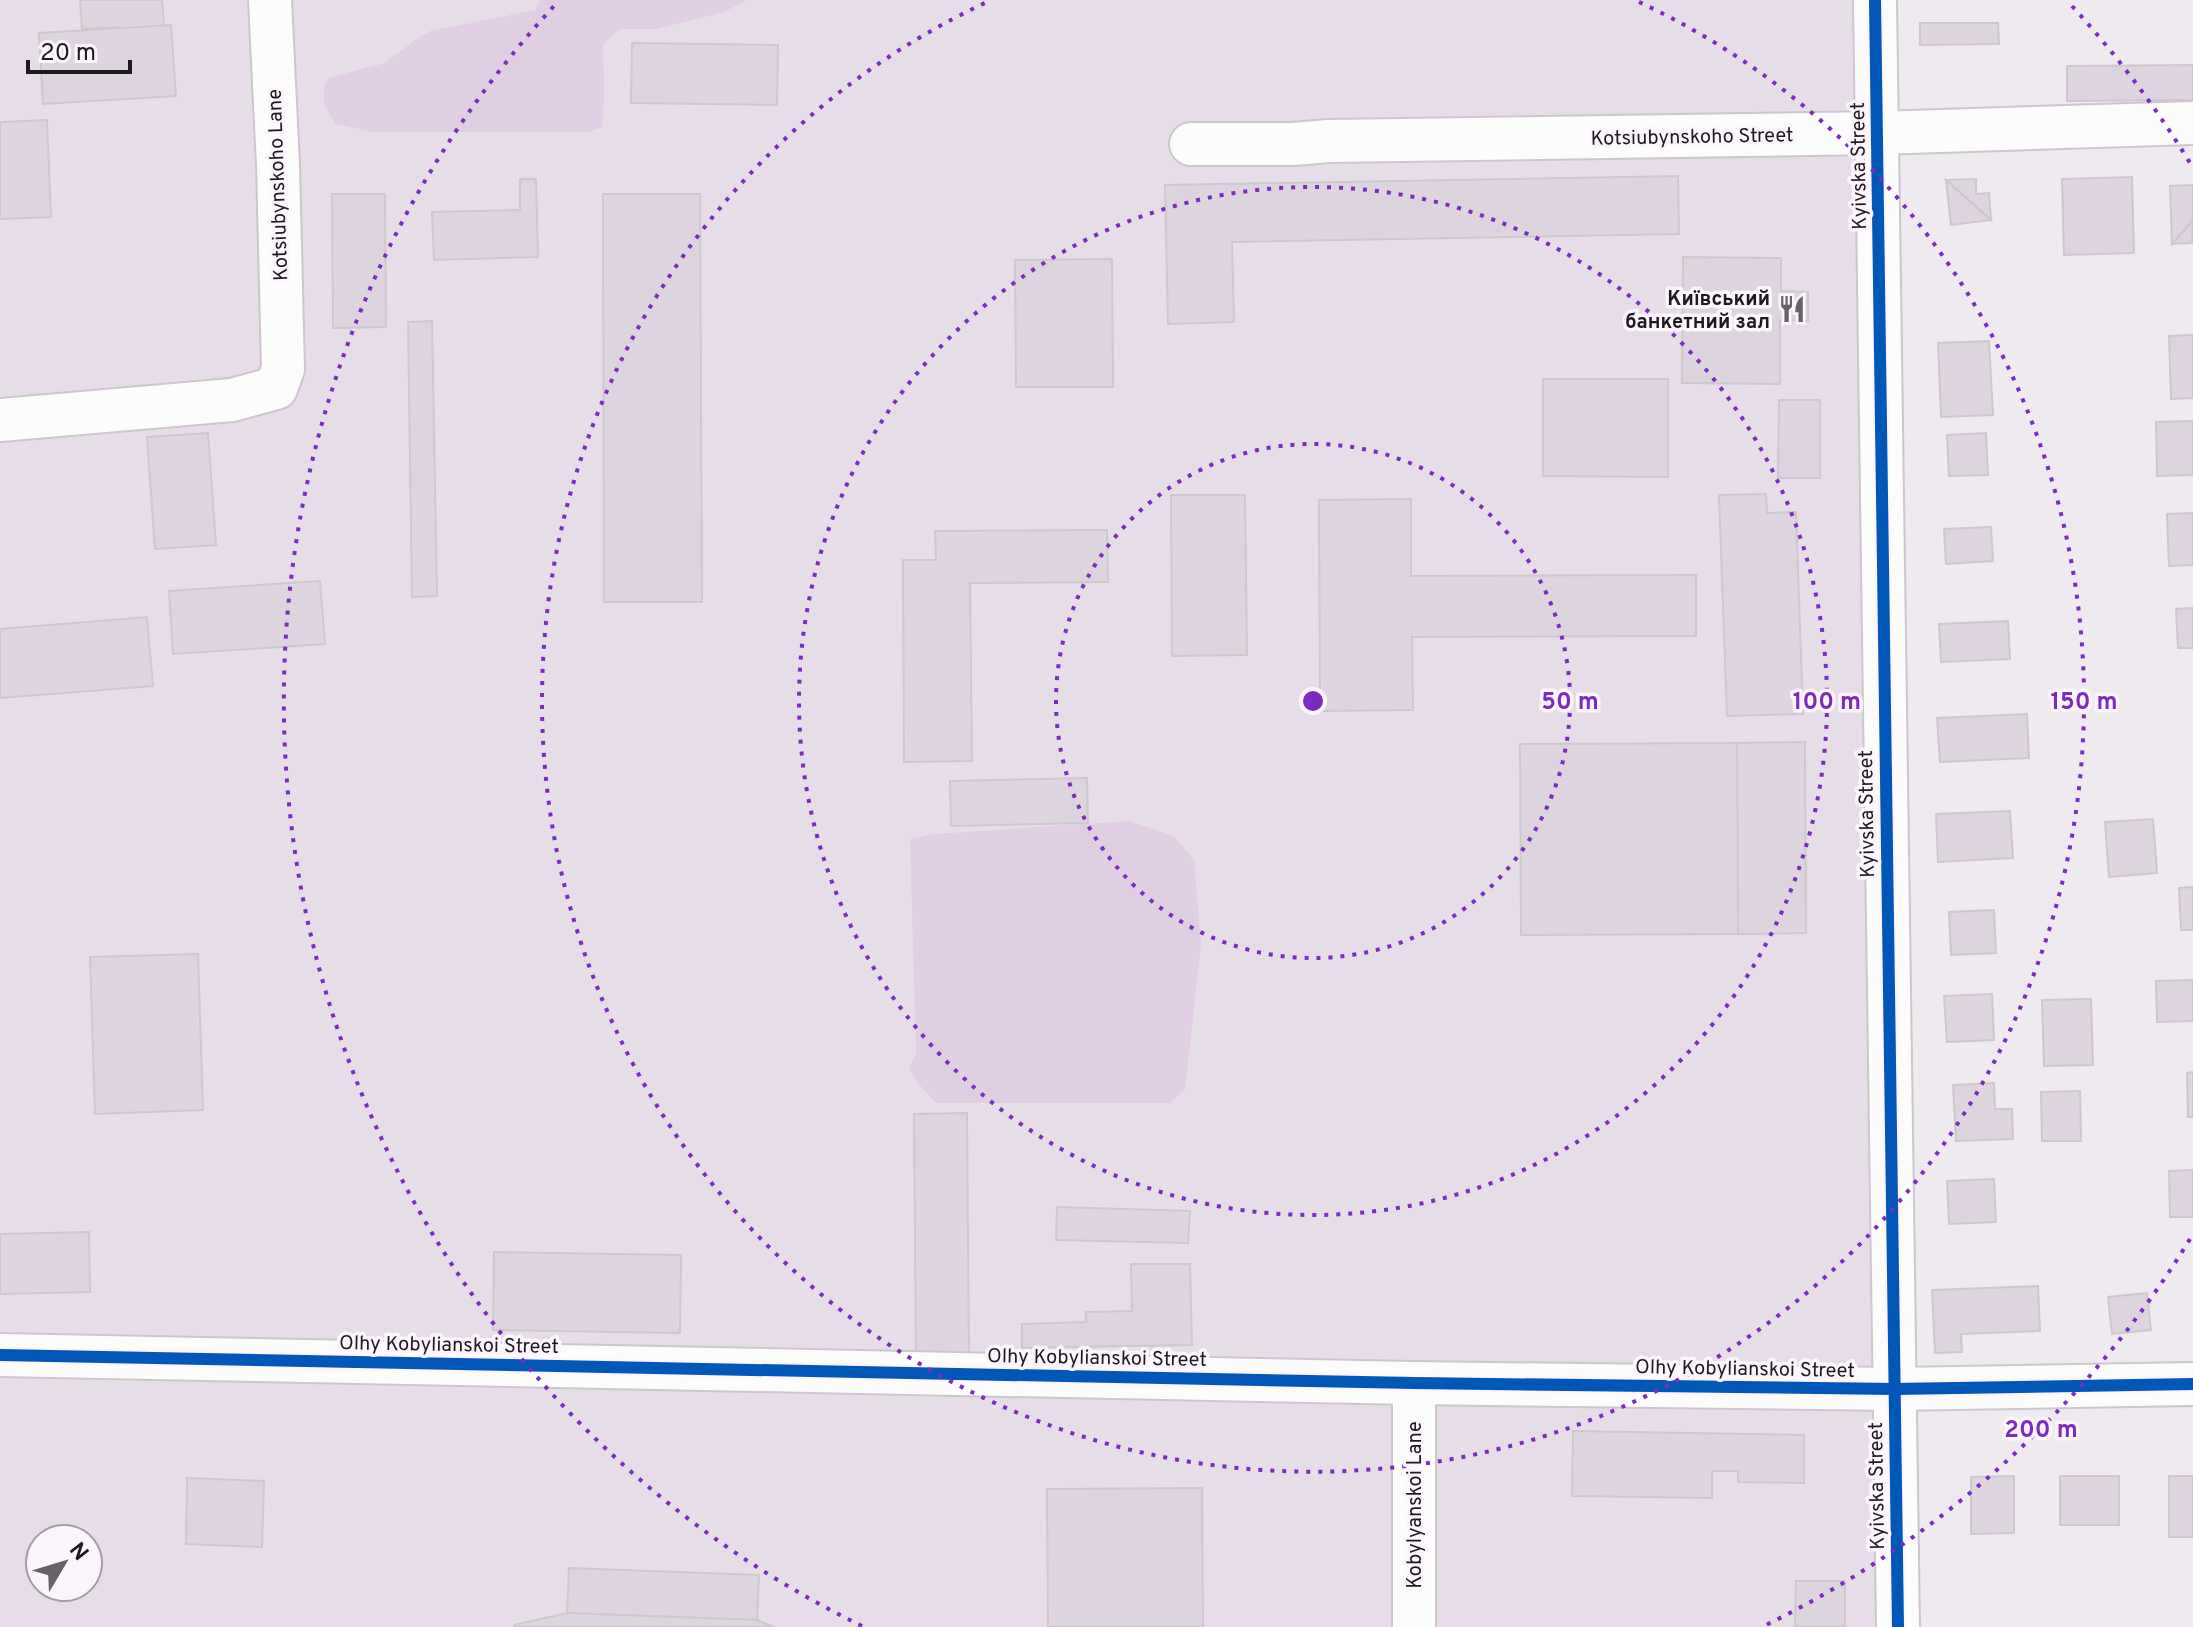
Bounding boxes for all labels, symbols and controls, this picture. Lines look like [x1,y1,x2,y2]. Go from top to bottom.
scale bar [28,24,130,74]
text: 20 m [40,39,96,69]
street label: Kotsiubynskoho Lane [263,88,295,281]
street label: Kyivska Street [1846,102,1874,230]
street label: Kotsiubynskoho Street [1590,123,1794,153]
place label: Київський банкетний зал [1625,287,1770,336]
restaurant icon: Київський банкетний зал [1777,294,1807,324]
centre of rings [1299,687,1327,715]
text: 50 m [1541,688,1599,718]
text: 100 m [1793,688,1861,718]
text: 150 m [2050,688,2118,718]
street label: Kyivska Street [1854,750,1882,878]
street label: Olhy Kobylianskoi Street [339,1331,559,1361]
street label: Olhy Kobylianskoi Street [987,1344,1207,1374]
street label: Olhy Kobylianskoi Street [1635,1355,1855,1385]
text: 200 m [2004,1416,2078,1446]
street label: Kobylyanskoi Lane [1403,1421,1429,1589]
street label: Kyivska Street [1864,1422,1892,1550]
north arrow [24,1523,104,1603]
text: N [62,1538,93,1567]

